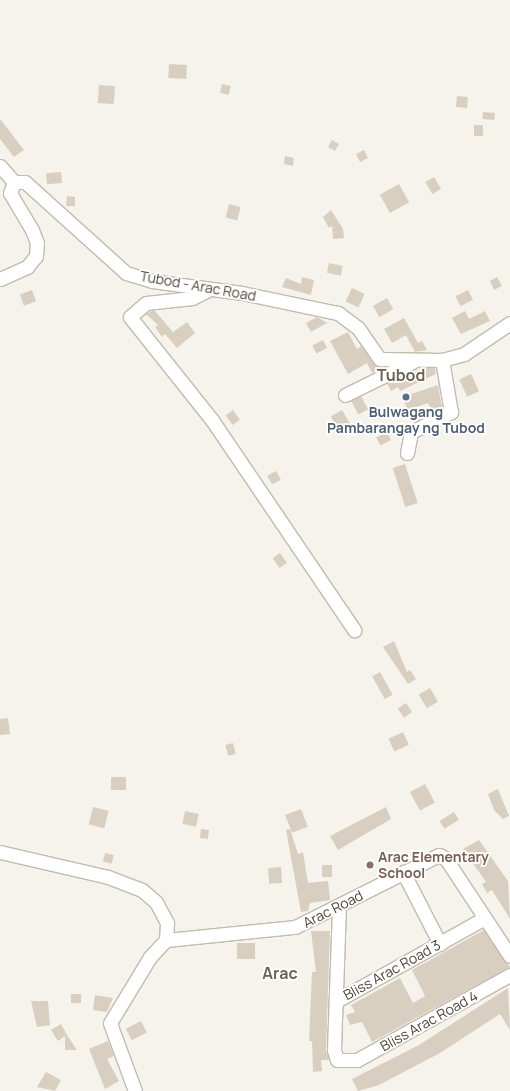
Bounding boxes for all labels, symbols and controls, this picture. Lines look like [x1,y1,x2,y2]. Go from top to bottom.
street label: Tubod - Arac Road [139,268,257,304]
district label: Tubod [377,365,425,385]
marker: Bulwagang Pambarangay ng Tubod [401,392,411,402]
place label: Bulwagang Pambarangay ng Tubod [327,404,485,436]
place label: Arac Elementary School [378,849,489,882]
marker: Arac Elementary School [365,860,375,870]
street label: Arac Road [300,887,366,931]
street label: Bliss Arac Road 3 [341,936,443,1004]
district label: Arac [262,963,298,983]
street label: Bliss Arac Road 4 [377,987,481,1055]

